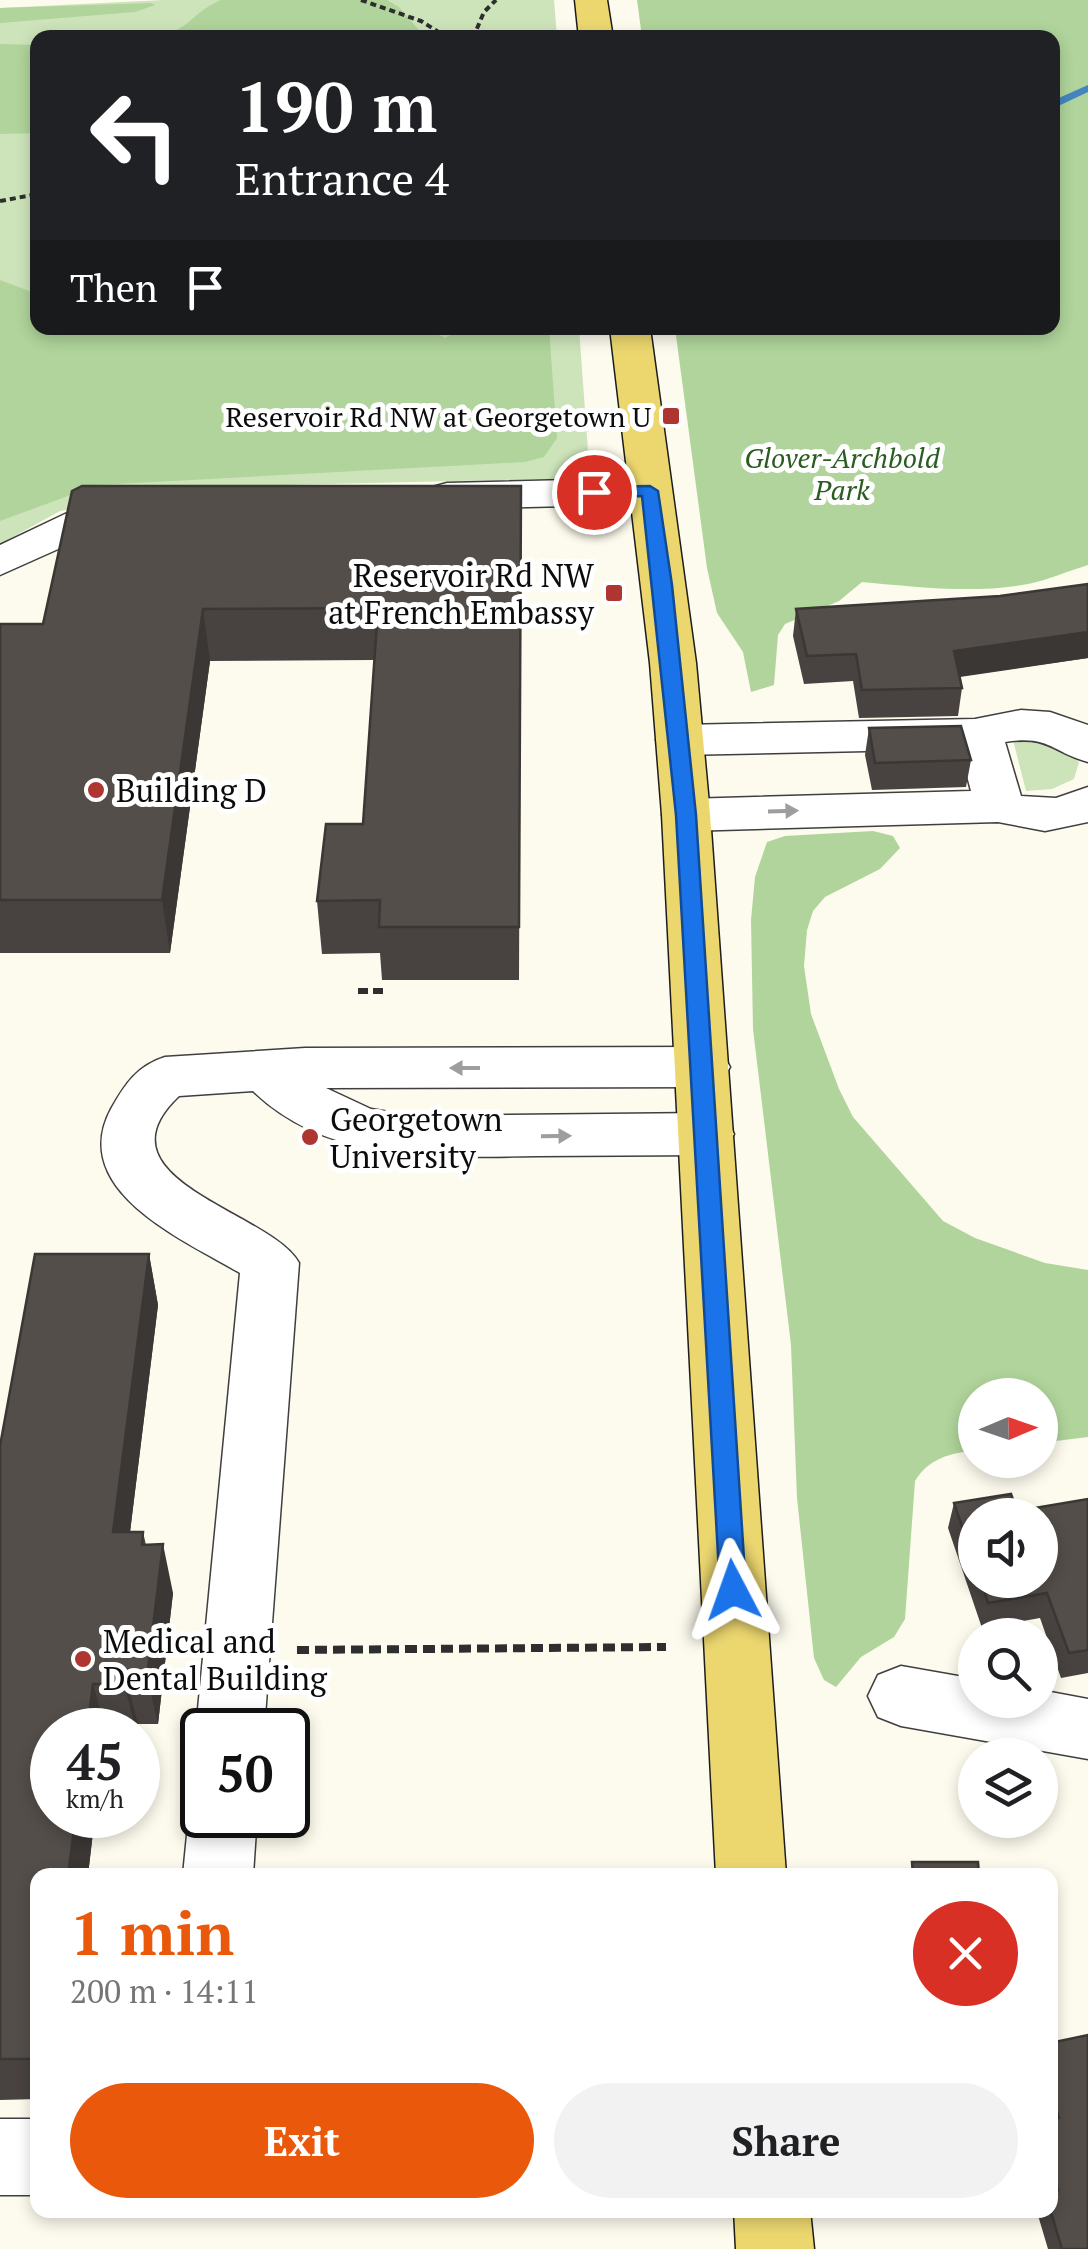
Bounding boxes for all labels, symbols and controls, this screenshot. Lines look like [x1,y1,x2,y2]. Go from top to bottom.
text: 190 m [235,59,437,152]
icon: left [70,70,200,200]
text: Entrance 4 [235,148,449,208]
icon: arrive [178,260,233,315]
text: Then [70,263,158,313]
place label: Reservoir Rd NW at Georgetown U [225,398,651,435]
marker: Reservoir Rd NW at Georgetown U [660,405,682,427]
park label: Glover-Archbold Park [744,439,941,508]
pin [552,450,637,535]
icon: arrive [567,465,622,520]
place label: Reservoir Rd NW at French Embassy [328,554,595,633]
marker: Reservoir Rd NW at French Embassy [603,582,625,604]
place label: Building D [116,769,267,811]
marker: Building D [85,779,107,801]
one-way arrow [768,802,800,818]
one-way arrow [449,1060,481,1076]
place label: Georgetown University [330,1098,503,1177]
marker: Georgetown University [299,1126,321,1148]
one-way arrow [540,1128,572,1144]
north arrow [958,1378,1058,1478]
map controls [958,1378,1058,1838]
button: sound [958,1498,1058,1598]
position arrow [681,1538,785,1642]
button: search [958,1618,1058,1718]
place label: Medical and Dental Building [103,1620,328,1699]
marker: Medical and Dental Building [72,1648,94,1670]
speed limit sign: 50 [180,1708,310,1838]
text: 45 [67,1728,123,1794]
button: layers [958,1738,1058,1838]
text: km/h [66,1782,124,1815]
text: 1 min [70,1893,234,1972]
button: close [913,1901,1018,2006]
text: 200 m · 14:11 [70,1970,258,2012]
button: Exit [70,2083,534,2198]
button: Share [554,2083,1018,2198]

